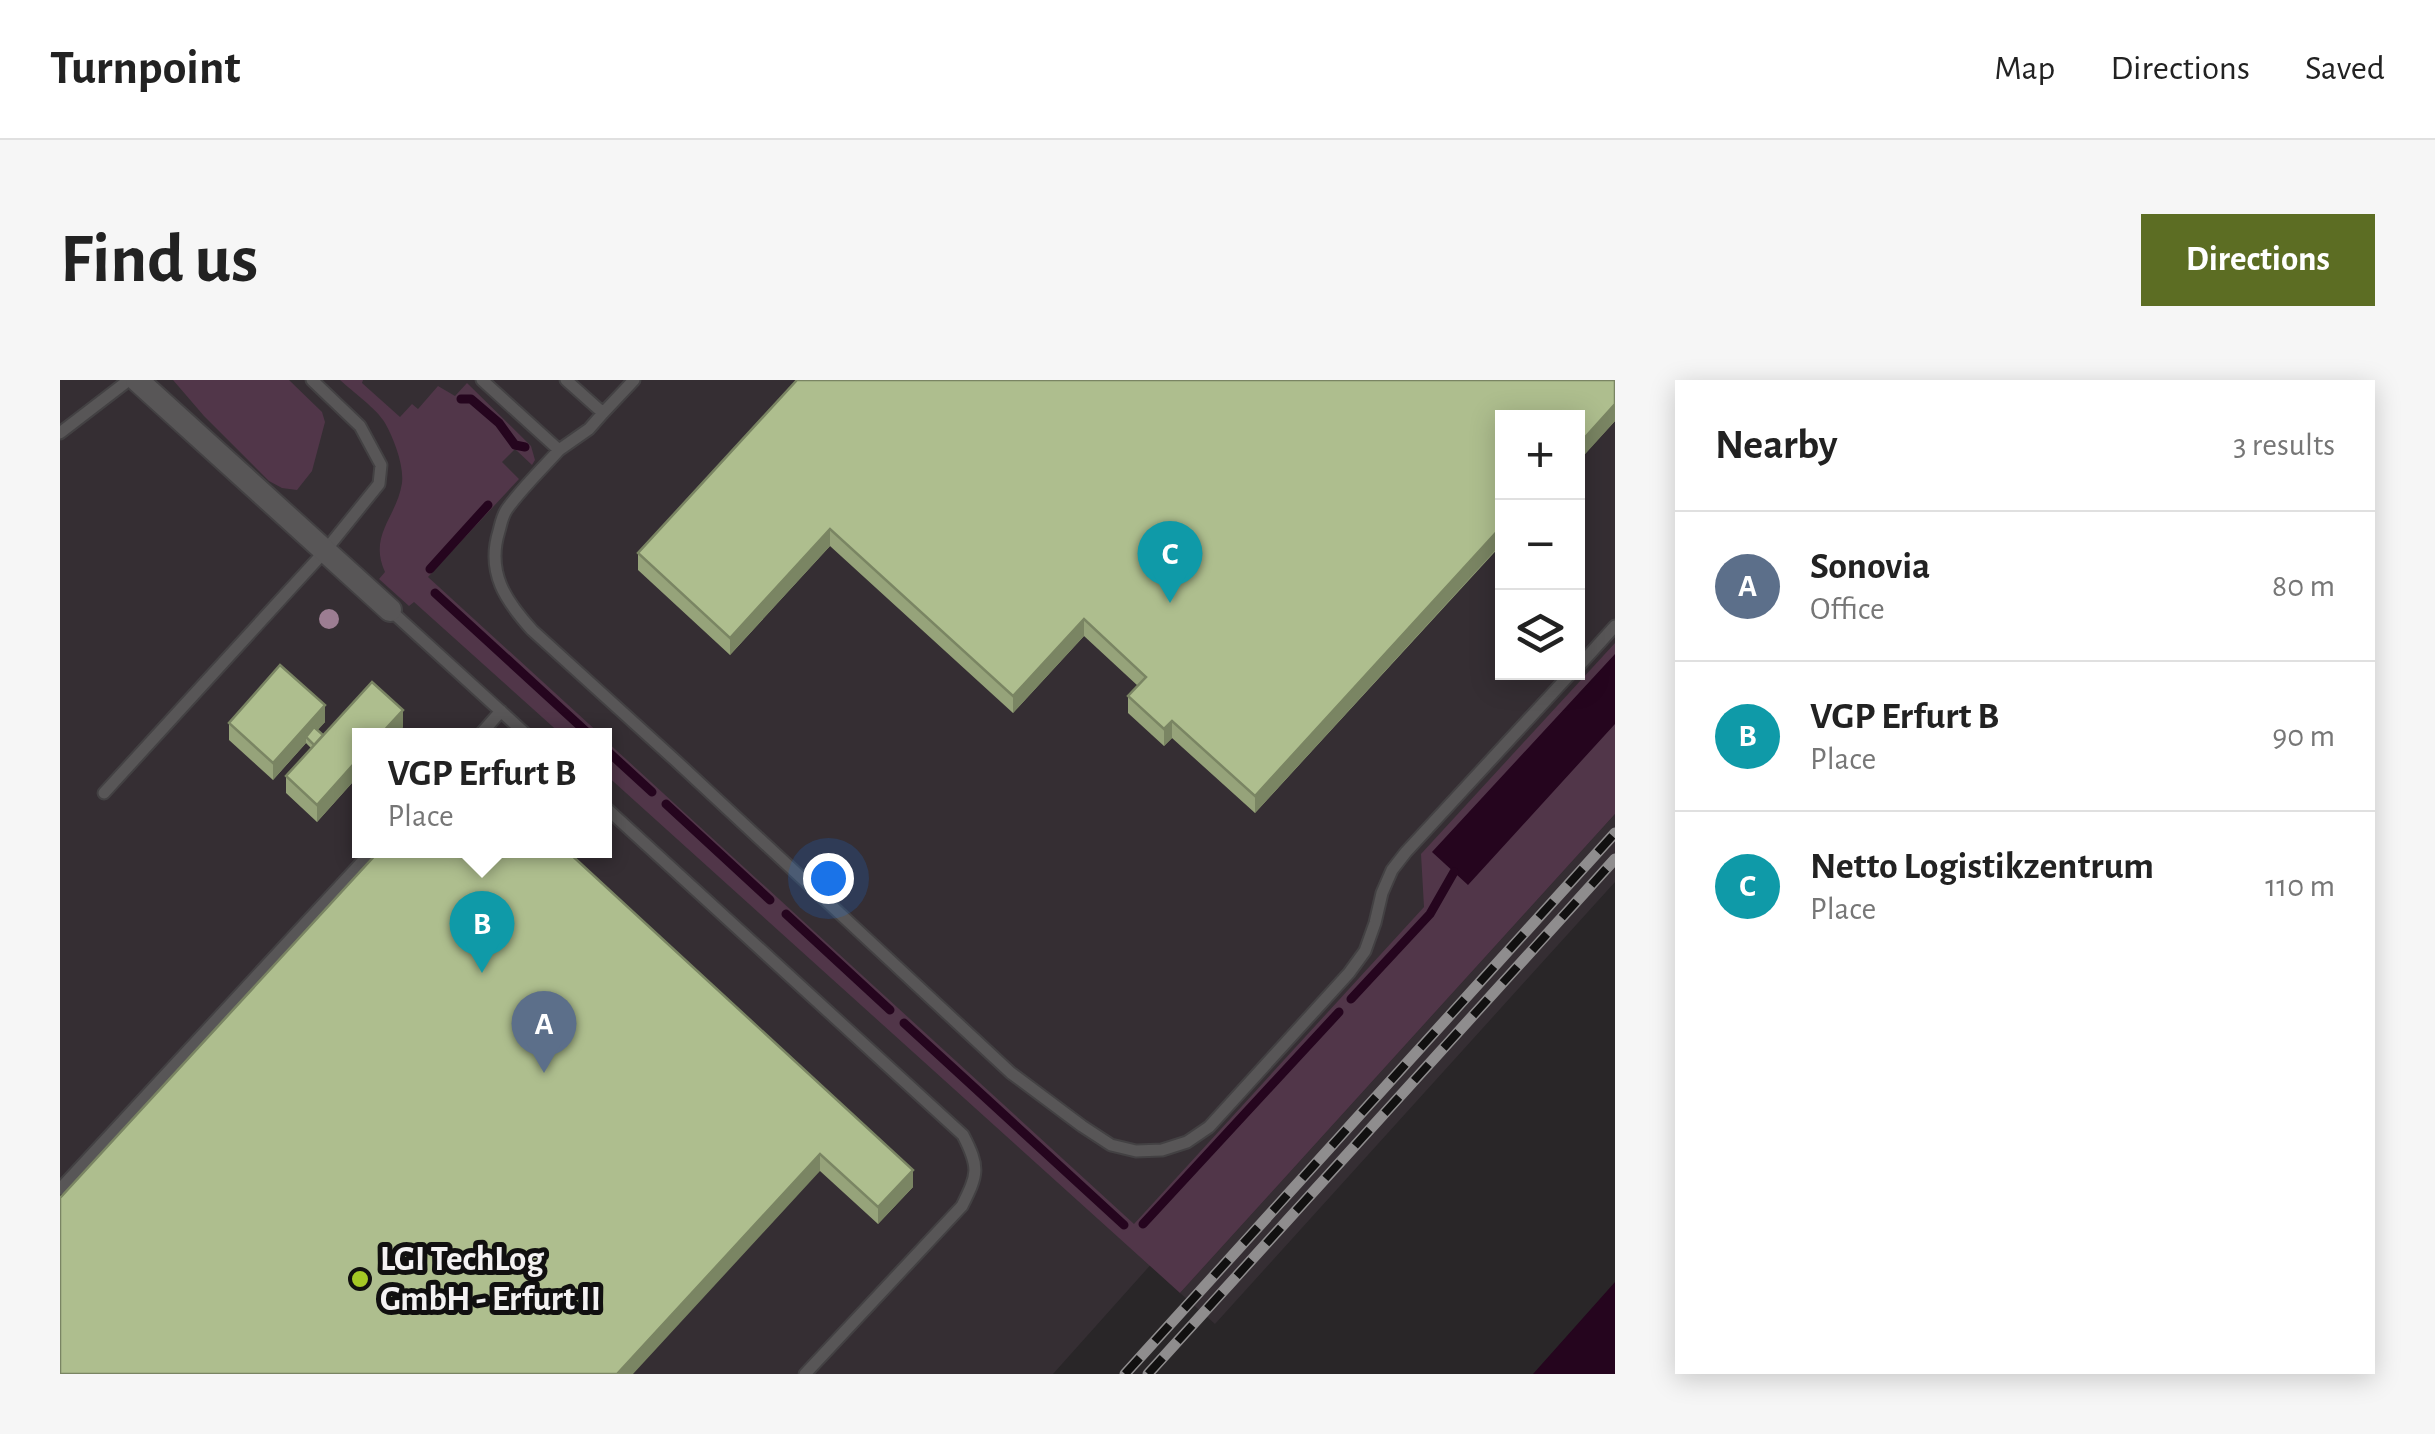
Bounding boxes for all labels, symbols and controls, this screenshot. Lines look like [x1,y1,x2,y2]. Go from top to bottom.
text: Turnpoint [50,45,241,93]
text: Map [1994,51,2055,86]
text: Directions [2110,51,2250,86]
text: Saved [2305,51,2385,86]
button: Directions [2141,214,2375,306]
text: Find us [60,225,258,295]
map controls [1495,410,1585,680]
button: + [1495,410,1585,500]
text: Nearby [1715,424,1838,466]
text: 3 results [2233,429,2335,461]
button: − [1495,500,1585,590]
pin: C [1138,520,1202,603]
text: Sonovia [1810,548,1930,586]
text: A [1738,570,1757,602]
text: 80 m [2272,570,2335,602]
button: layers [1495,590,1585,680]
text: Office [1810,593,1885,625]
text: VGP Erfurt B [1810,698,1999,736]
text: B [1738,720,1757,752]
text: 90 m [2272,720,2335,752]
popup [352,728,612,858]
text: Place [1810,743,1876,775]
text: VGP Erfurt B [387,755,577,793]
text: Place [387,800,454,832]
text: Netto Logistikzentrum [1810,848,2154,886]
your location [803,853,854,904]
text: C [1739,870,1756,902]
text: 110 m [2265,870,2335,902]
pin: B [450,890,514,973]
text: Place [1810,893,1876,925]
pin: A [512,990,576,1073]
place label: LGI TechLog GmbH - Erfurt II [380,1242,601,1317]
marker: LGI TechLog GmbH - Erfurt II [349,1268,371,1290]

